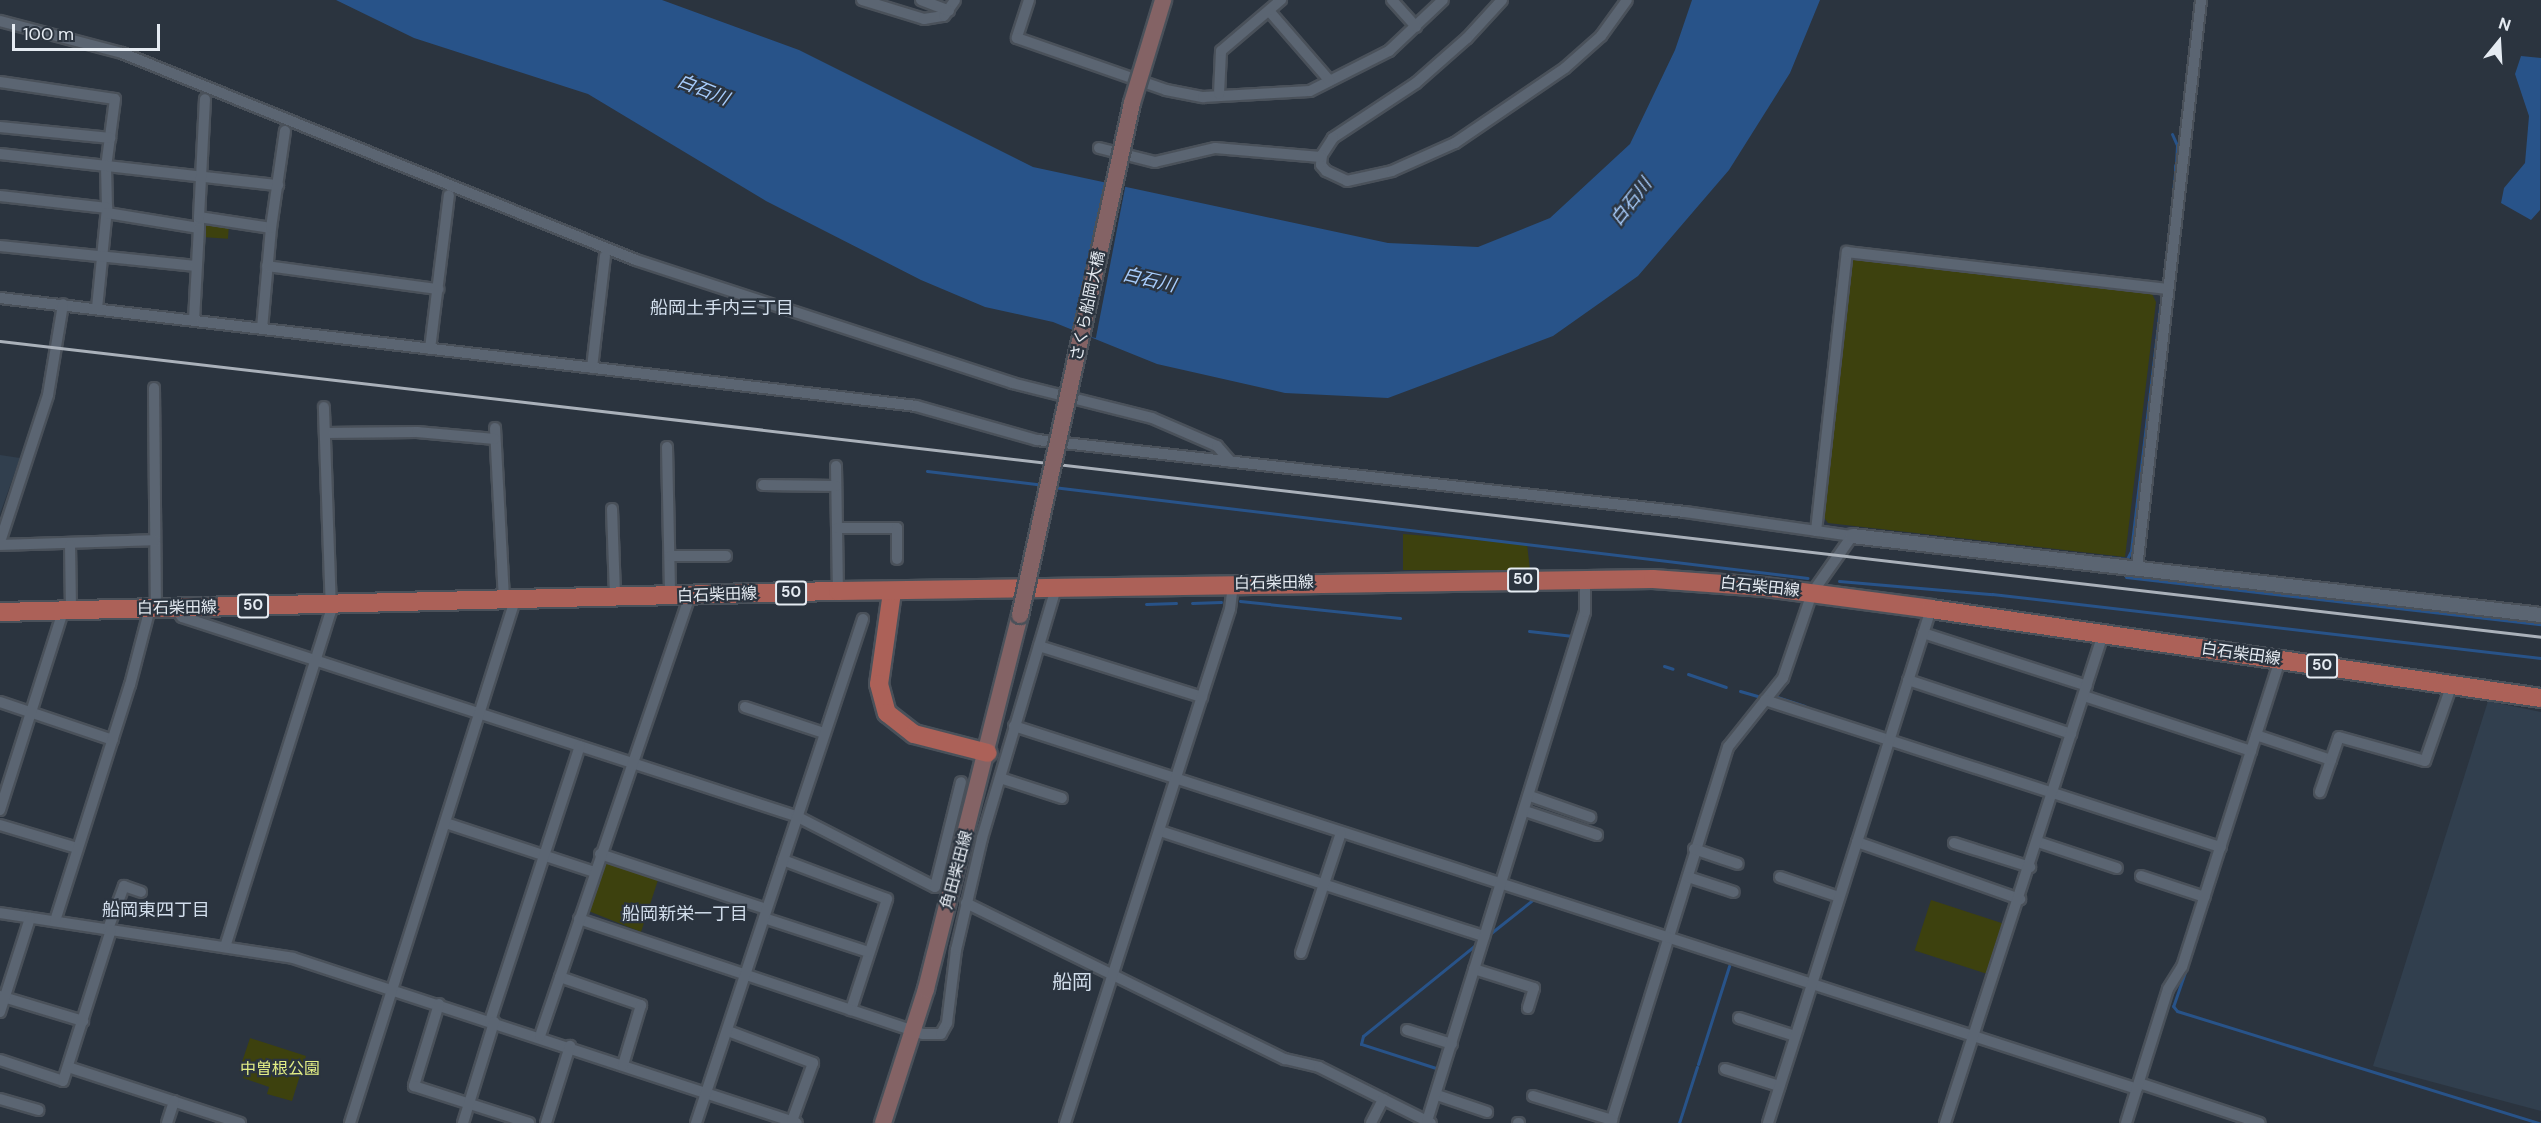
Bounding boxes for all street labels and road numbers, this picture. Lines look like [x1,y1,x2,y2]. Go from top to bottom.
street label: さくら船岡大橋 [1067,249,1109,363]
road number: 50 [1506,568,1540,592]
street label: 白石柴田線 [1234,573,1314,593]
street label: 白石柴田線 [1719,573,1801,601]
road number: 50 [774,581,808,605]
street label: 白石柴田線 [677,584,757,606]
road number: 50 [236,594,270,618]
street label: 白石柴田線 [137,598,217,618]
street label: 白石柴田線 [2200,639,2282,669]
road number: 50 [2306,654,2338,678]
street label: 角田柴田線 [937,829,977,911]

